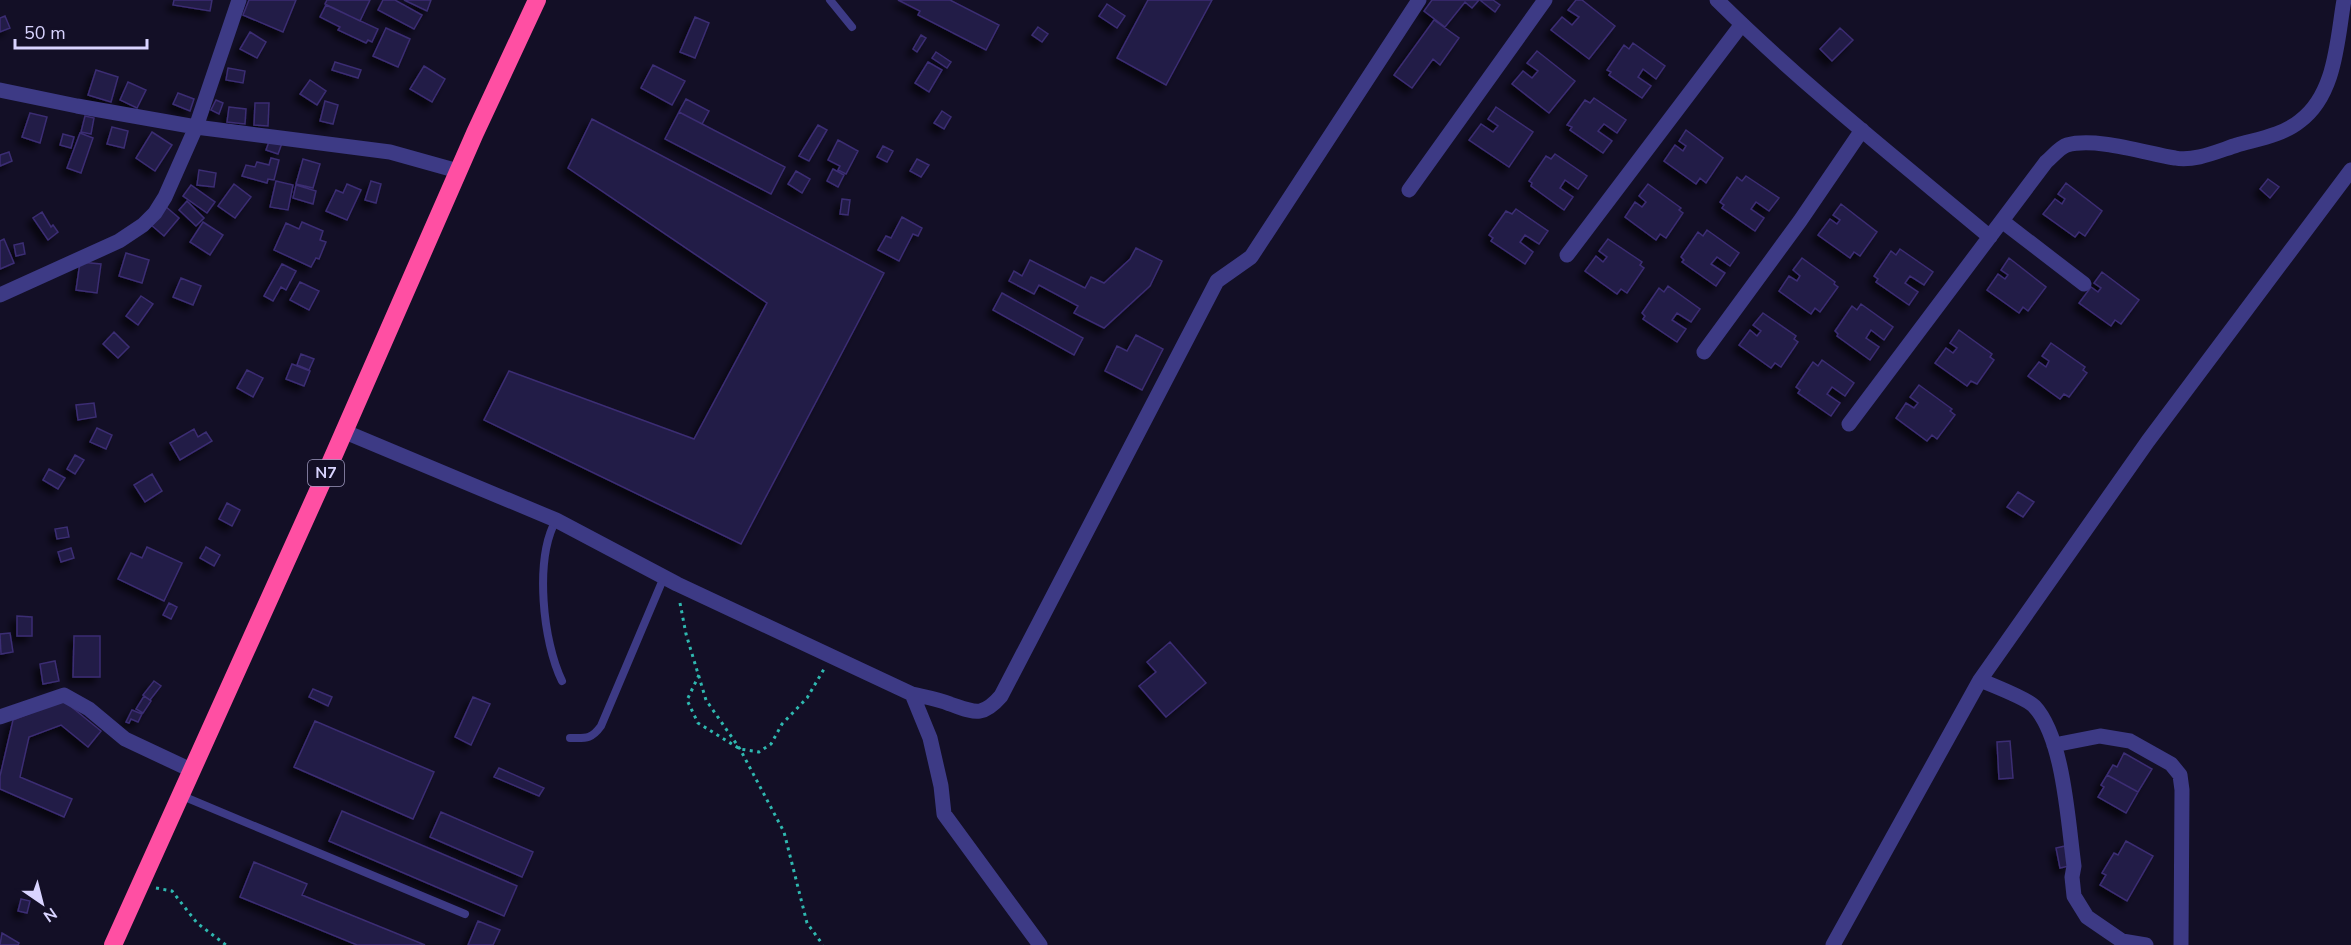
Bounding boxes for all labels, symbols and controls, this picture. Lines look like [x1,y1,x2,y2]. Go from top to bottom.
scale bar [15,12,147,50]
text: 50 m [24,21,66,45]
road number: N7 [308,460,344,486]
north arrow [12,873,72,933]
text: N [39,902,61,927]

